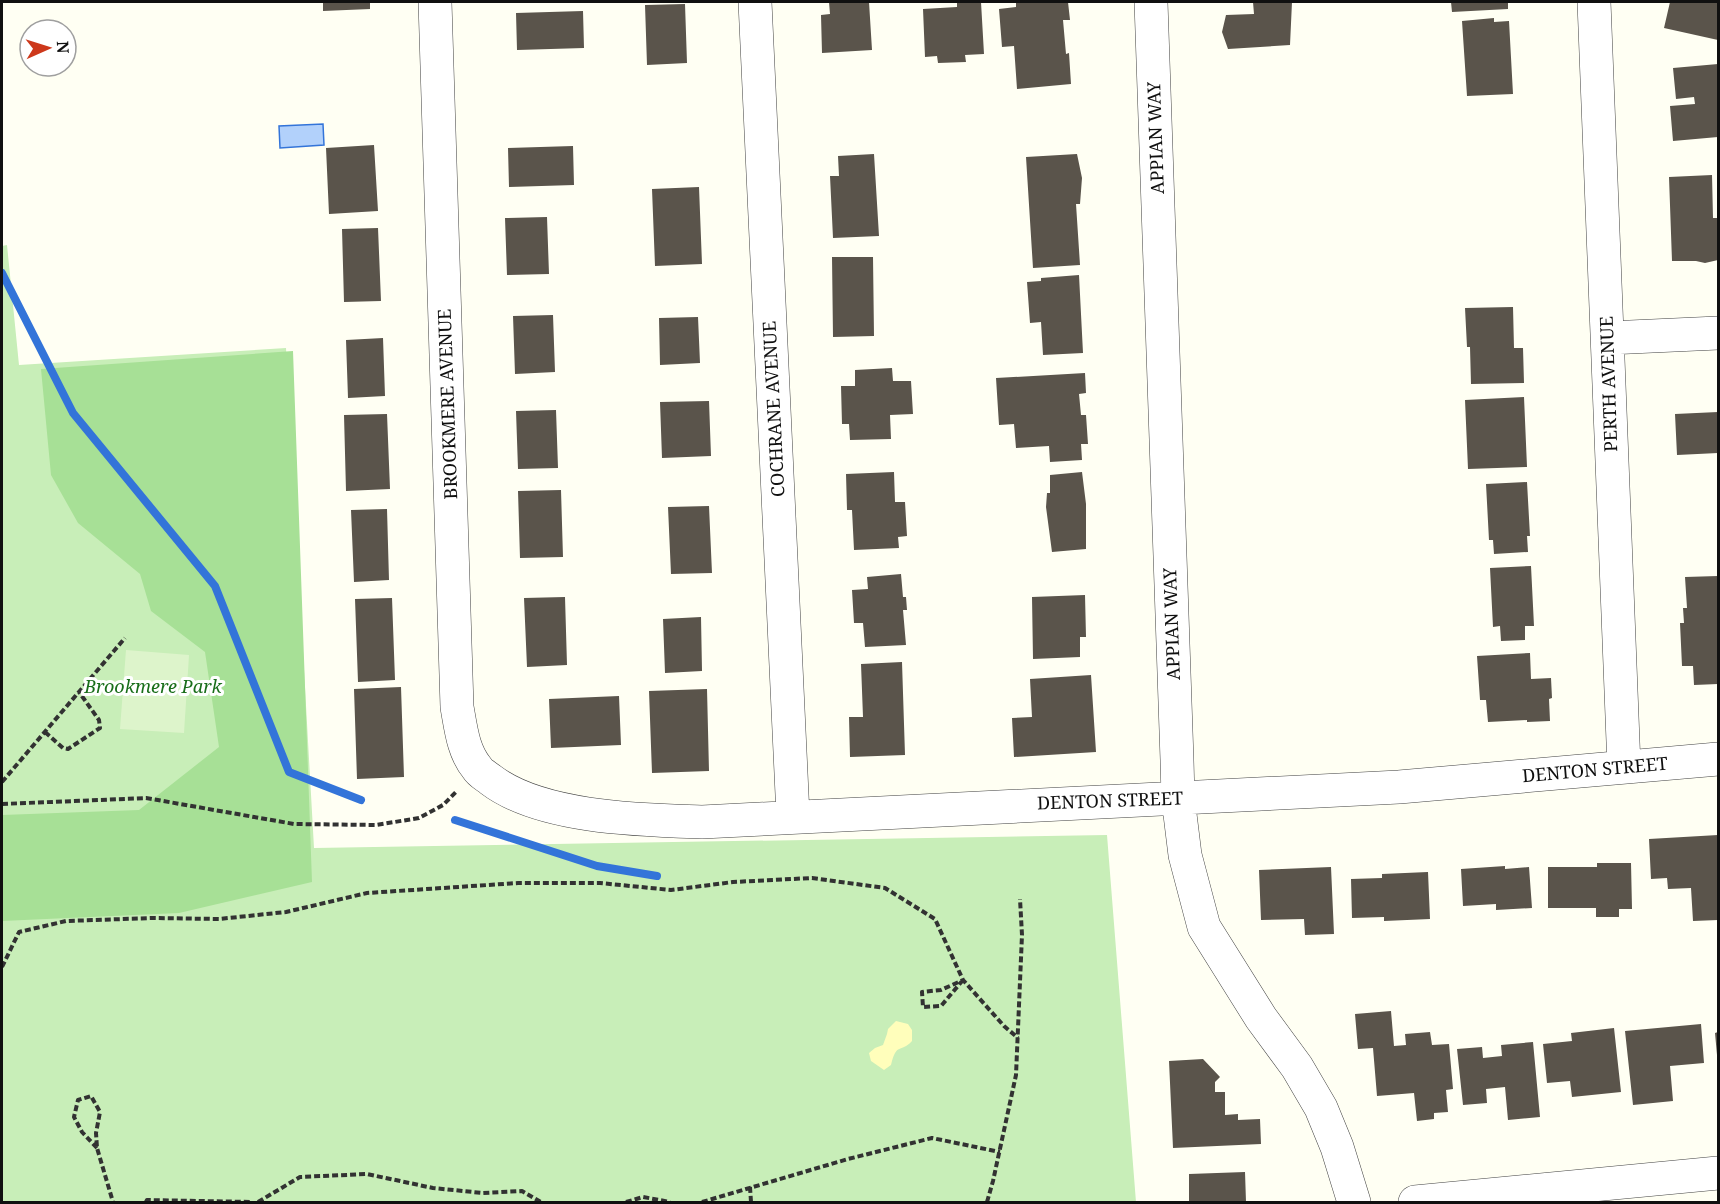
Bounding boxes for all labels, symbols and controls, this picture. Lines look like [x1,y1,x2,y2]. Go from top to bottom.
north arrow [18,18,78,78]
text: N [52,40,74,54]
street label: APPIAN WAY [1141,81,1169,195]
street label: BROOKMERE AVENUE [432,308,462,500]
street label: PERTH AVENUE [1594,316,1622,452]
street label: COCHRANE AVENUE [756,320,790,498]
street label: APPIAN WAY [1157,567,1185,681]
park label: Brookmere Park [83,674,223,698]
street label: DENTON STREET [1521,751,1669,787]
street label: DENTON STREET [1036,785,1183,815]

